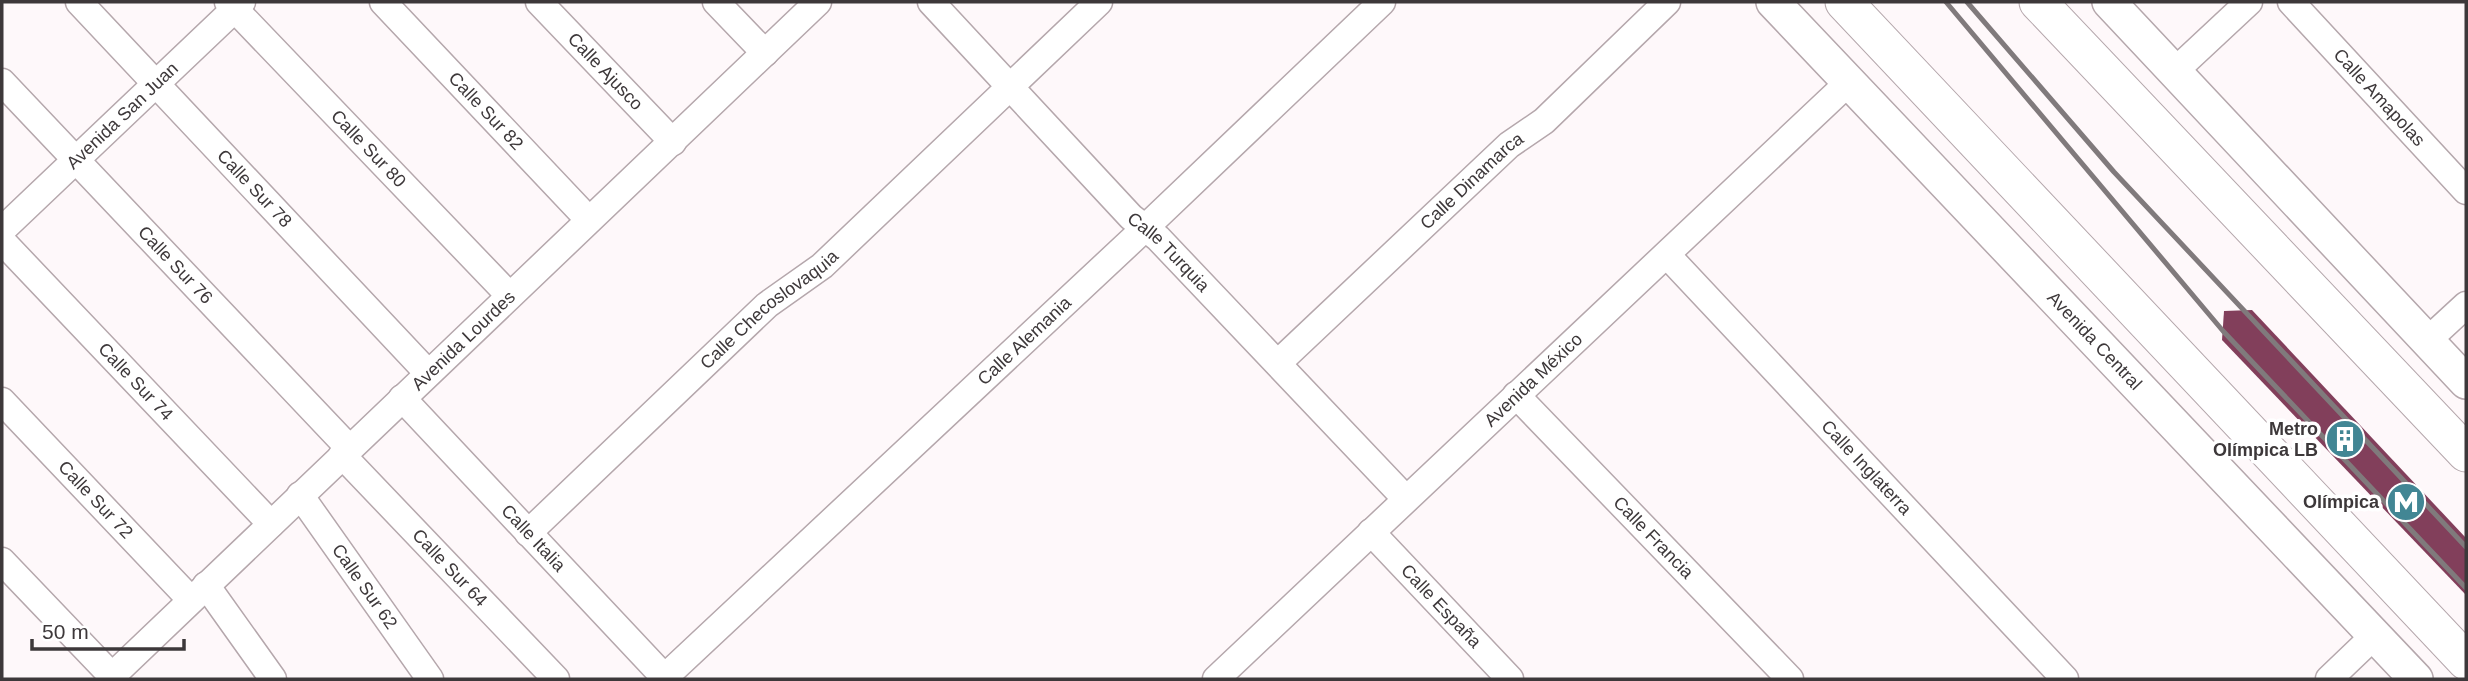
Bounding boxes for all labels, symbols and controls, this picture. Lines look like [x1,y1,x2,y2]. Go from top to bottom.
street label: Calle Ajusco [564,29,647,114]
street label: Calle Amapolas [2329,45,2429,150]
street label: Avenida San Juan [63,58,182,173]
street label: Calle Sur 82 [445,68,527,154]
street label: Calle Sur 80 [327,106,410,191]
street label: Calle Dinamarca [1416,128,1528,233]
street label: Calle Sur 78 [213,146,296,231]
street label: Calle Turquia [1124,208,1214,296]
street label: Calle Sur 76 [134,222,217,308]
street label: Calle Checoslovaquia [696,245,843,373]
street label: Avenida Lourdes [408,287,519,394]
street label: Avenida Central [2043,287,2146,394]
street label: Calle Alemania [974,292,1076,389]
street label: Avenida México [1480,329,1586,431]
street label: Calle Sur 74 [94,339,177,424]
street label: Calle Inglaterra [1817,416,1916,520]
building icon: Metro Olímpica LB [2324,418,2366,460]
place label: Metro Olímpica LB [2213,419,2318,460]
street label: Calle Sur 72 [54,457,137,542]
metro station icon: Olímpica [2385,481,2427,523]
street label: Calle Francia [1609,492,1698,583]
place label: Olímpica [2303,492,2380,512]
street label: Calle Italia [497,500,570,576]
street label: Calle Sur 64 [408,525,491,611]
street label: Calle Sur 62 [328,540,401,633]
street label: Calle España [1397,560,1486,653]
scale bar [32,608,184,652]
text: 50 m [42,620,89,643]

